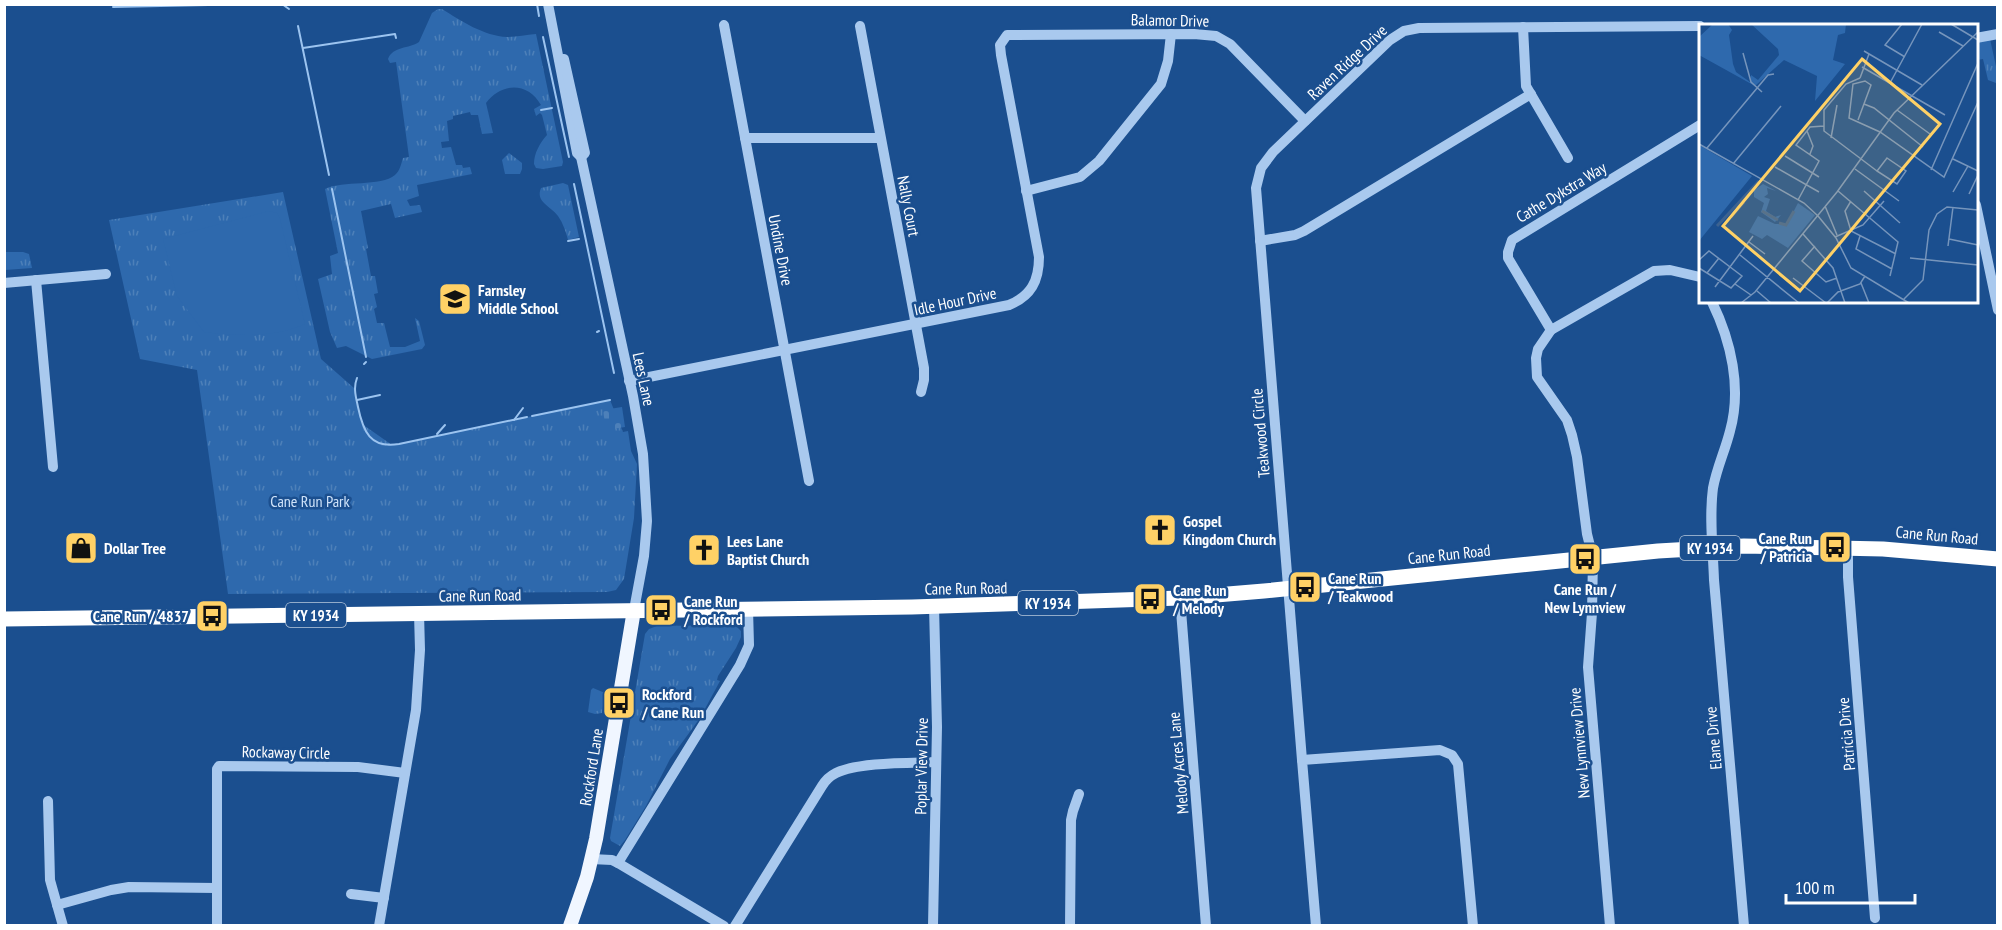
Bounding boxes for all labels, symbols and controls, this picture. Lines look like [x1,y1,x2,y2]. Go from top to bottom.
street label: Balamor Drive [1131,9,1209,31]
street label: Raven Ridge Drive [1303,20,1391,104]
inset map [1699,24,1978,303]
street label: Cathe Dykstra Way [1512,157,1610,227]
street label: Nally Court [893,174,925,239]
street label: Undine Drive [764,213,798,287]
place label: Farnsley Middle School [478,280,559,318]
school or university icon: Farnsley Middle School [437,281,473,317]
street label: Idle Hour Drive [912,283,998,319]
street label: Lees Lane [629,350,659,408]
street label: Teakwood Circle [1246,388,1274,478]
park label: Cane Run Park [270,491,350,511]
place label: Gospel Kingdom Church [1183,511,1276,549]
church icon: Gospel Kingdom Church [1142,512,1178,548]
street label: Cane Run Road [1895,521,1979,549]
place label: Cane Run / Patricia [1759,528,1812,566]
bus stop icon: Cane Run / Patricia [1817,529,1853,565]
shop icon: Dollar Tree [63,530,99,566]
place label: Lees Lane Baptist Church [727,531,809,569]
church icon: Lees Lane Baptist Church [686,532,722,568]
road number: KY 1934 [1680,536,1740,560]
place label: Dollar Tree [104,538,166,558]
street label: Cane Run Road [1407,540,1491,568]
bus stop icon: Cane Run / New Lynnview [1567,541,1603,577]
place label: Cane Run / Teakwood [1327,568,1393,606]
bus stop icon: Cane Run / Teakwood [1287,569,1323,605]
street label: Cane Run Road [924,577,1008,599]
place label: Cane Run / New Lynnview [1545,579,1626,617]
place label: Cane Run / Melody [1172,580,1226,618]
bus stop icon: Cane Run / Melody [1132,581,1168,617]
street label: Cane Run Road [438,584,522,606]
place label: Cane Run / Rockford [683,591,743,629]
road number: KY 1934 [1018,591,1078,615]
bus stop icon: Cane Run / Rockford [643,592,679,628]
bus stop icon: Cane Run / 4837 [194,598,230,634]
road number: KY 1934 [286,603,346,627]
place label: Cane Run / 4837 [93,606,189,626]
place label: Rockford / Cane Run [641,684,704,722]
bus stop icon: Rockford / Cane Run [601,685,637,721]
street label: New Lynnview Drive [1564,687,1594,799]
street label: Patricia Drive [1833,697,1859,771]
street label: Elane Drive [1700,706,1726,770]
street label: Melody Acres Lane [1164,711,1192,815]
street label: Poplar View Drive [910,717,932,815]
street label: Rockford Lane [575,727,607,807]
street label: Rockaway Circle [242,741,330,763]
scale bar [1786,867,1915,905]
text: 100 m [1795,876,1835,899]

